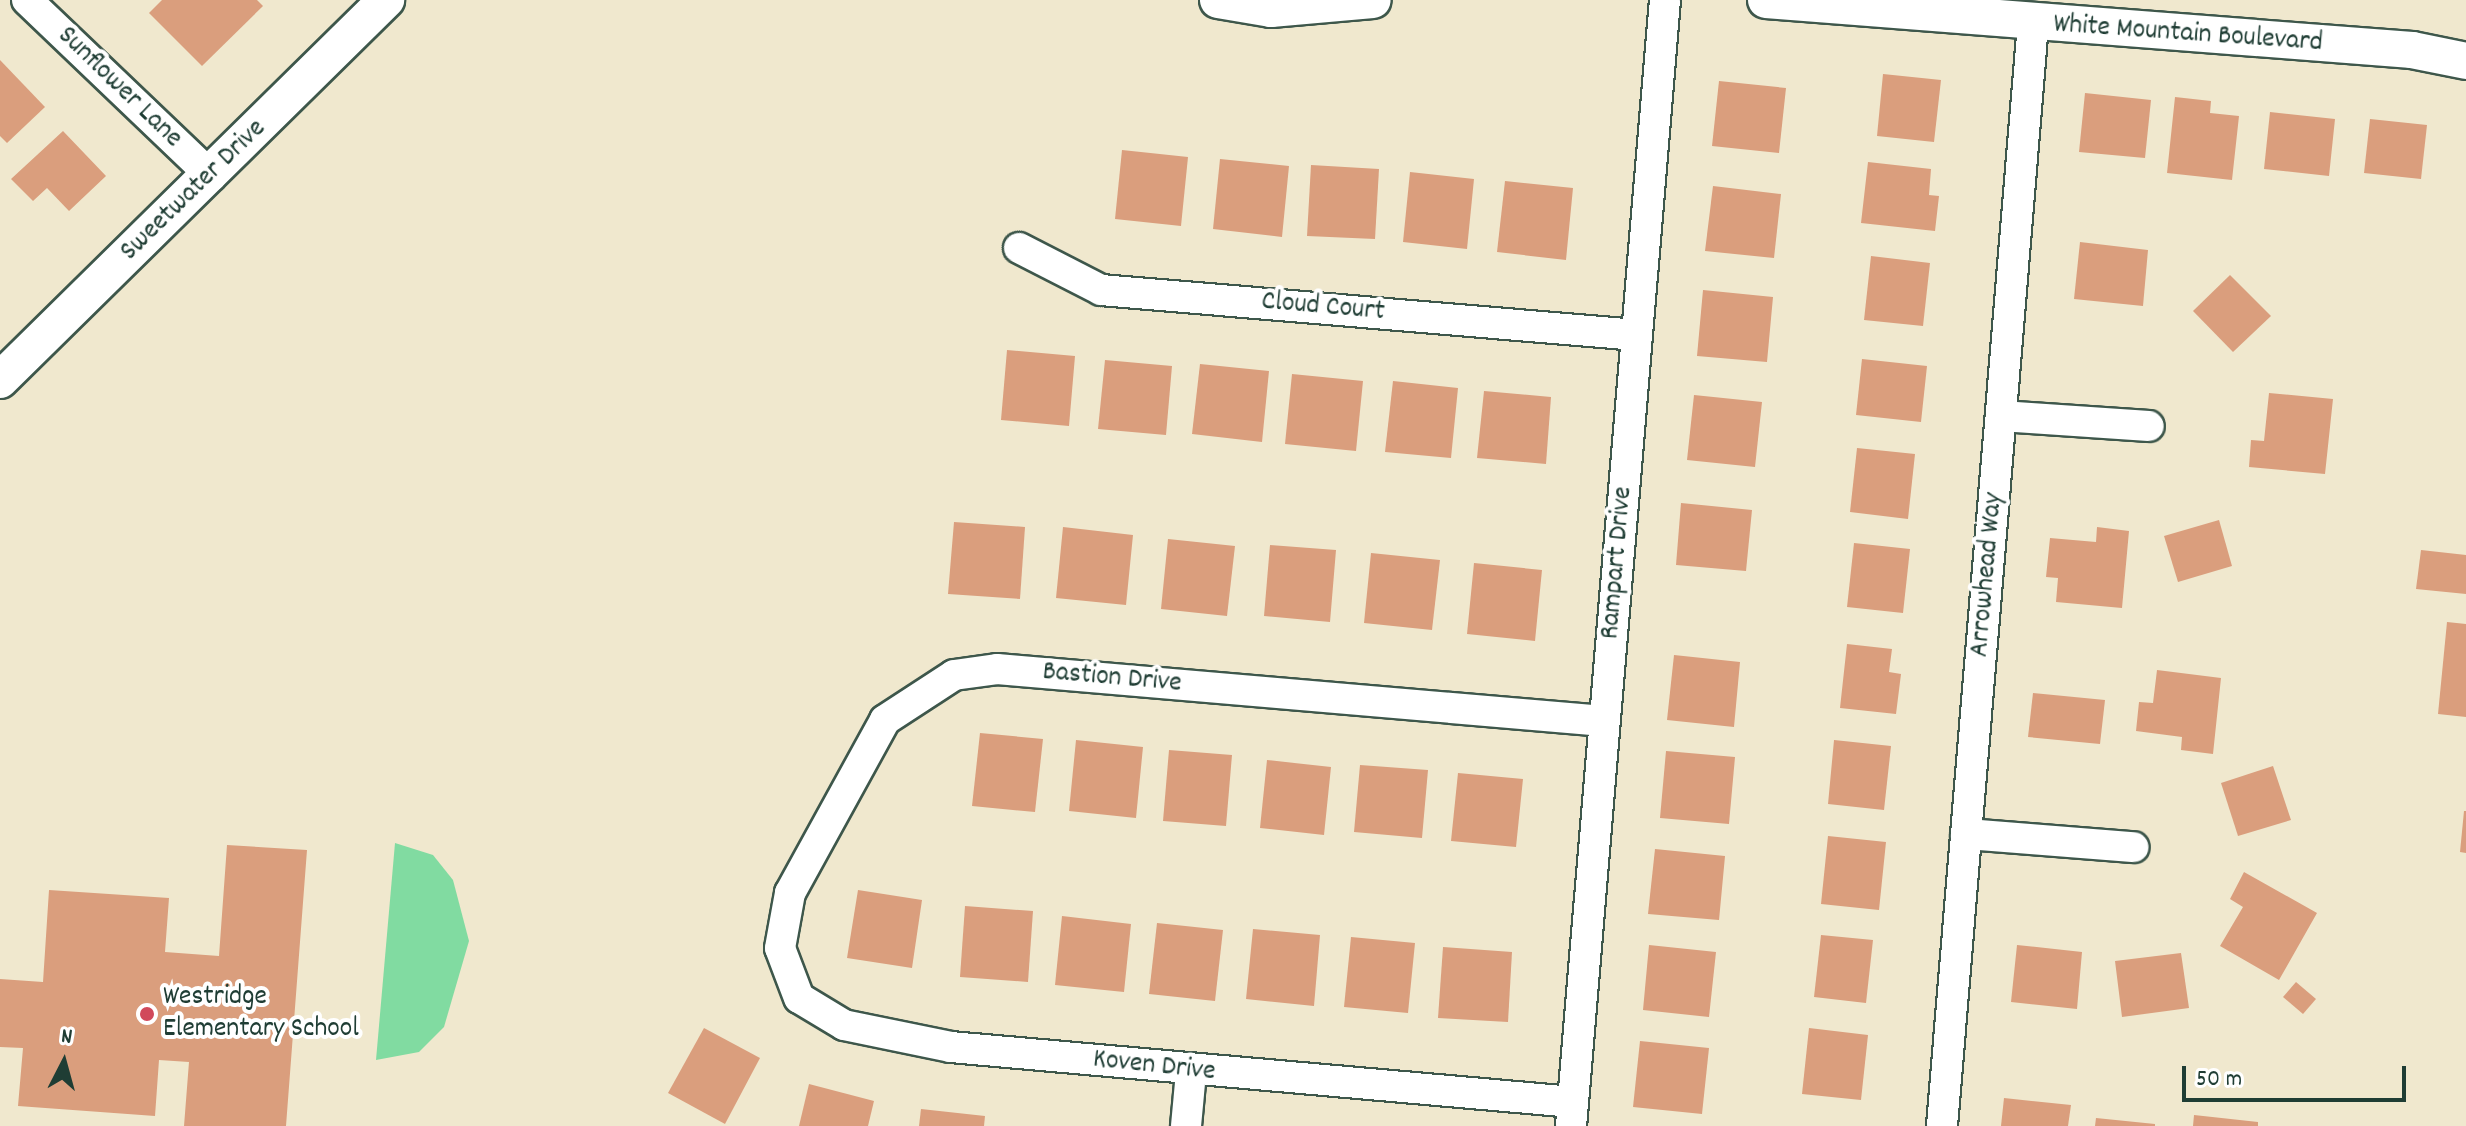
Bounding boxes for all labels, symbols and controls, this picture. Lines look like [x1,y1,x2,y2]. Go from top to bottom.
street label: White Mountain Boulevard [2052,9,2324,61]
street label: Sunflower Lane [50,20,188,156]
street label: Sweetwater Drive [114,113,274,269]
street label: Cloud Court [1260,286,1386,330]
street label: Rampart Drive [1595,485,1641,641]
street label: Arrowhead Way [1964,491,2012,659]
street label: Bastion Drive [1041,656,1183,702]
place label: Westridge Elementary School [163,981,359,1047]
marker: Westridge Elementary School [138,1005,156,1023]
north arrow [24,1022,104,1102]
text: N [60,1022,74,1054]
street label: Koven Drive [1091,1044,1217,1090]
scale bar [2186,1050,2410,1100]
text: 50 m [2196,1063,2242,1097]

